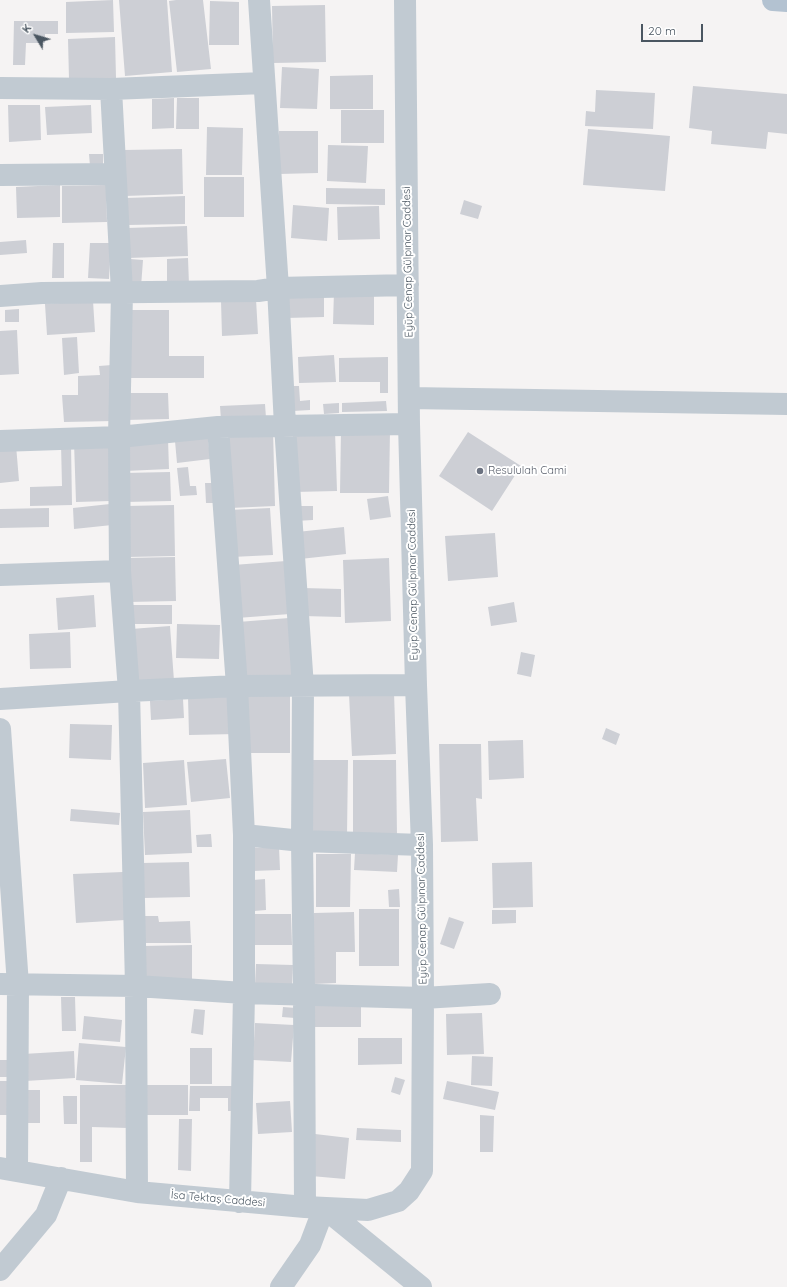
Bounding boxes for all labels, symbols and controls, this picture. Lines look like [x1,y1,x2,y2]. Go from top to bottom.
north arrow [16,16,56,56]
scale bar [643,16,705,42]
text: K [19,21,34,36]
text: 20 m [648,23,676,38]
street label: Eyüp Cenap Gülpınar Caddesi [400,186,416,338]
place label: Resululah Cami [488,464,566,478]
marker: Resululah Cami [475,466,485,476]
street label: Eyüp Cenap Gülpınar Caddesi [405,509,421,661]
street label: Eyüp Cenap Gülpınar Caddesi [414,833,430,985]
street label: İsa Tektaş Caddesi [170,1188,266,1210]

